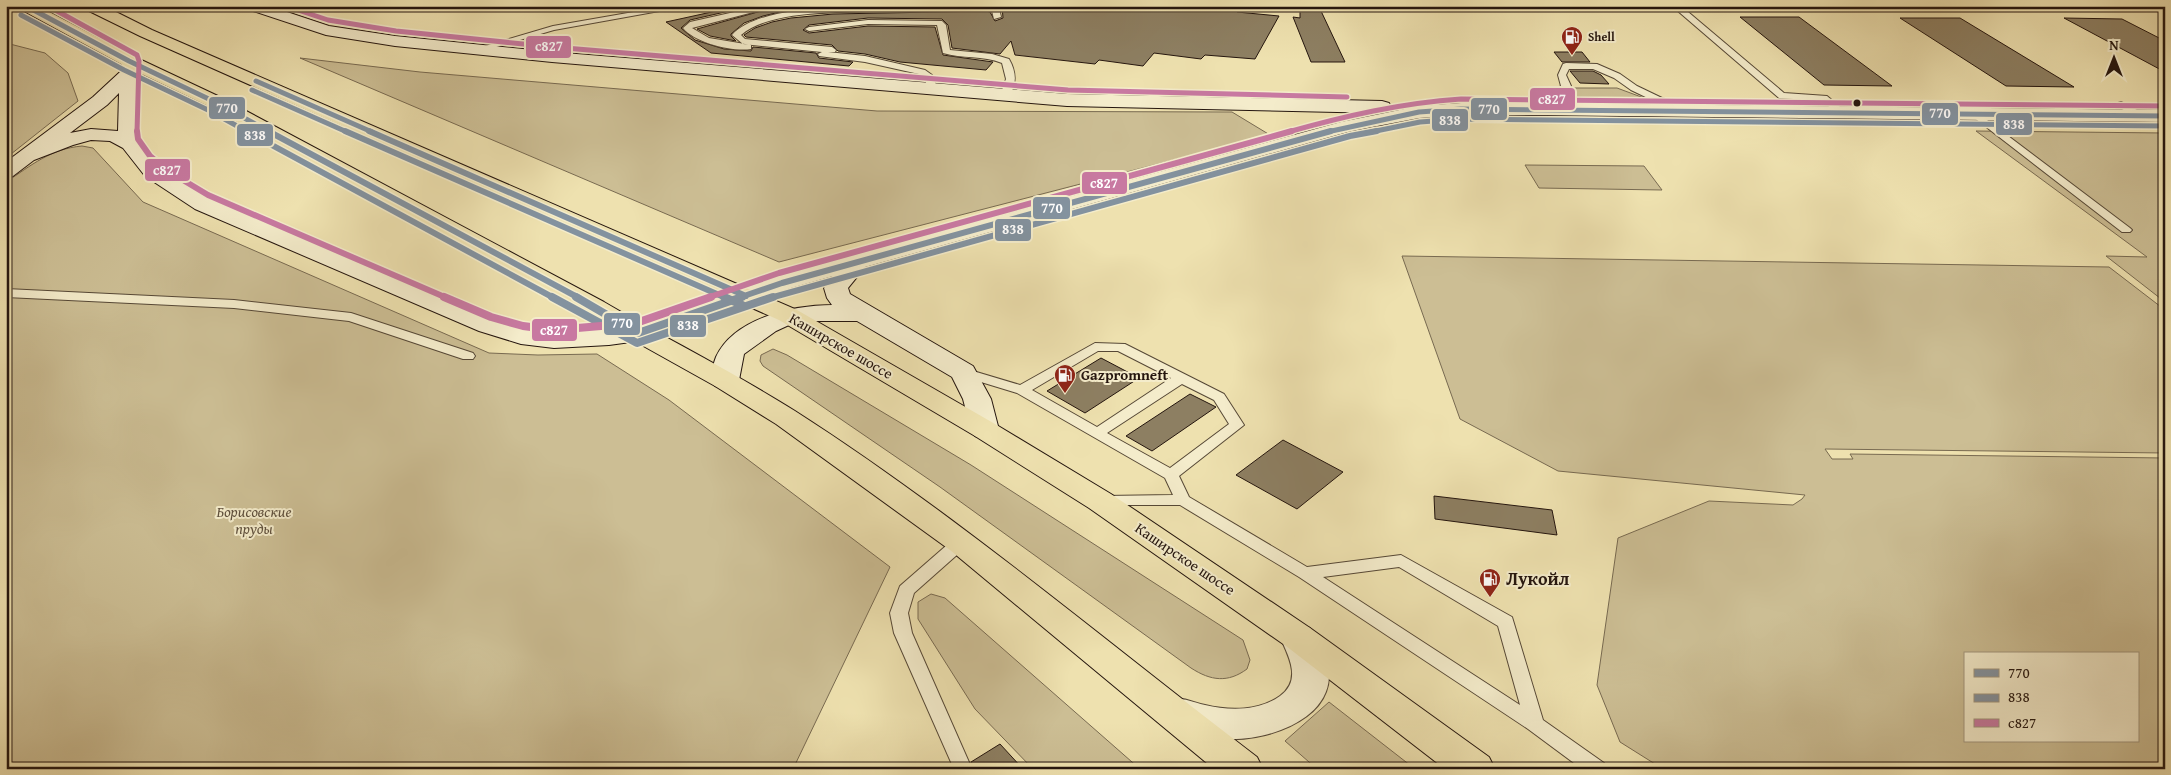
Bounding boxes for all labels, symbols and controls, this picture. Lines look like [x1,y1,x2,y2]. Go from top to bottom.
fuel station icon: Shell [1560,25,1584,56]
place label: Shell [1588,28,1615,45]
north arrow [2088,32,2138,82]
line badge: с827 [525,35,572,59]
text: N [2109,35,2119,55]
text: с827 [535,36,563,56]
line badge: с827 [1529,87,1576,111]
text: с827 [1538,89,1566,109]
line badge: 770 [208,96,246,120]
line badge: 770 [1470,97,1508,121]
text: 770 [216,98,238,118]
unlabelled marker [1852,98,1862,108]
text: 770 [1478,99,1500,119]
line badge: 770 [1921,102,1959,126]
text: 770 [1929,103,1951,123]
line badge: 838 [1431,108,1469,132]
text: 838 [1439,110,1461,130]
line badge: 838 [1995,112,2033,136]
text: 838 [2003,114,2025,134]
line badge: 838 [236,123,274,147]
text: 838 [244,125,266,145]
line badge: с827 [144,158,191,182]
text: с827 [153,160,181,180]
line badge: с827 [1081,171,1128,195]
text: с827 [1090,173,1118,193]
line badge: 770 [1032,196,1071,220]
text: 770 [1041,198,1063,218]
line badge: 838 [994,218,1032,242]
text: 838 [1002,219,1024,239]
street label: Каширское шоссе [786,307,897,384]
line badge: 770 [603,312,641,336]
text: 770 [611,313,633,333]
line badge: 838 [669,314,707,338]
text: 838 [677,315,699,335]
line badge: с827 [531,318,578,342]
text: с827 [540,320,568,340]
fuel station icon: Gazpromneft [1053,363,1077,394]
place label: Gazpromneft [1081,364,1168,385]
park label: Борисовские пруды [217,501,291,539]
street label: Каширское шоссе [1131,517,1239,600]
place label: Лукойл [1506,565,1570,592]
fuel station icon: Лукойл [1478,567,1502,598]
legend [1964,652,2138,742]
text: 770 [2008,662,2030,683]
text: 838 [2008,686,2030,707]
text: с827 [2008,712,2036,733]

